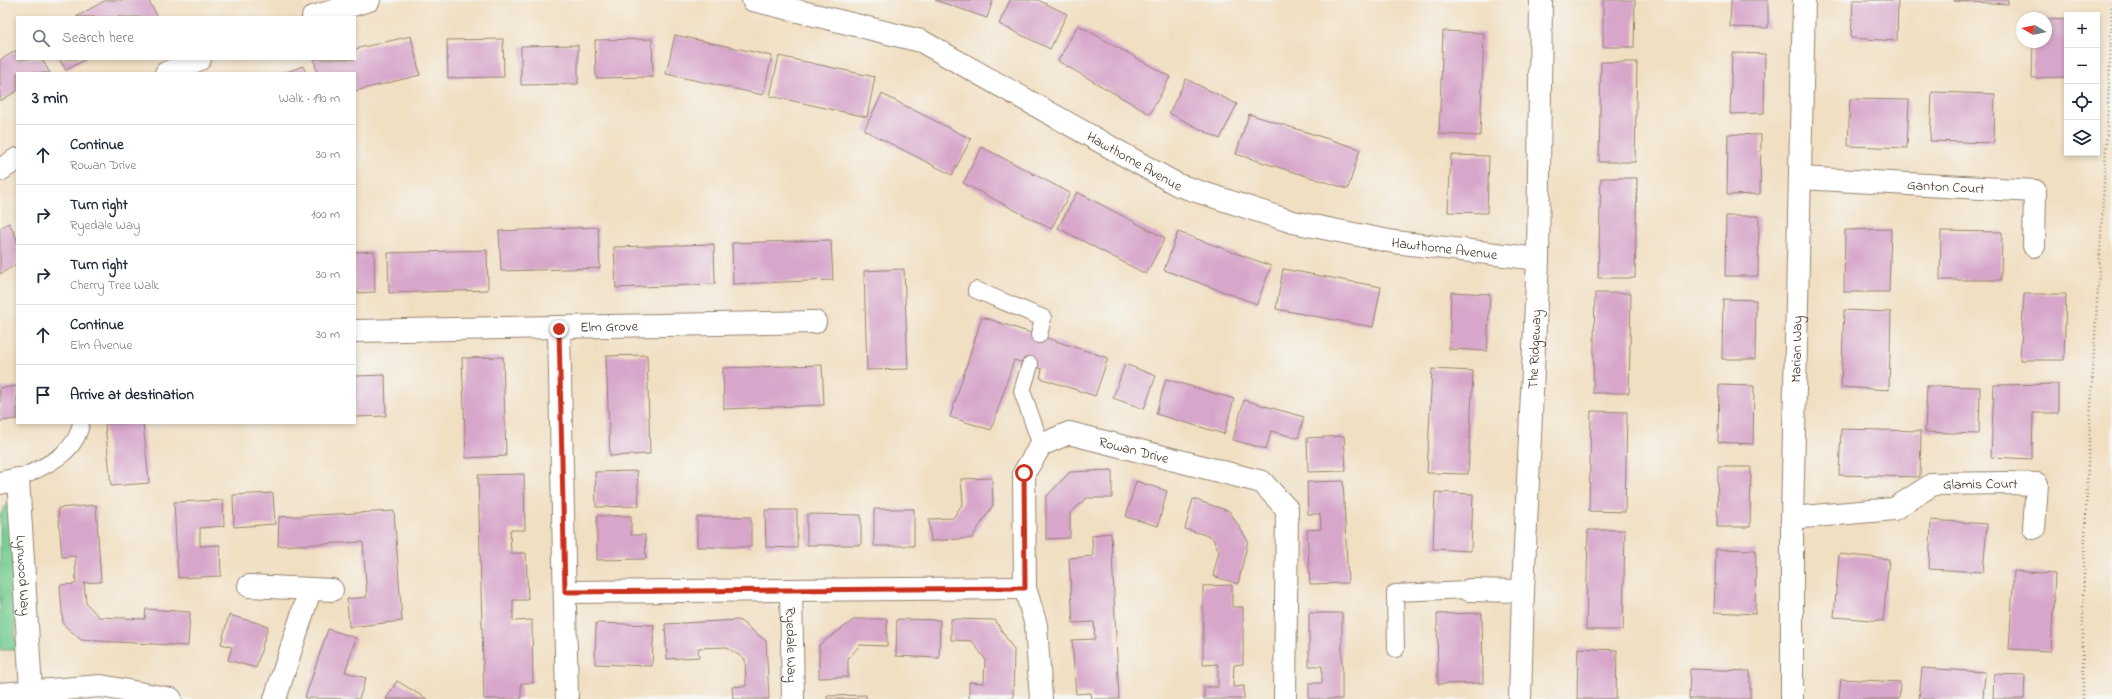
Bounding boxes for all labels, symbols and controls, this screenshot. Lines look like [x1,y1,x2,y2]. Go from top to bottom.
north arrow [2016,12,2052,48]
map controls [2064,12,2100,156]
button: + [2064,12,2100,48]
search box [16,16,356,60]
icon: search [30,27,52,49]
text: Search here [62,27,134,49]
button: − [2064,48,2100,84]
button: locate [2064,84,2100,120]
text: 3 min [32,86,68,111]
text: Walk · 190 m [279,89,340,108]
button: layers [2064,120,2100,156]
street label: Hawthorne Avenue [1082,127,1185,198]
text: Continue [70,134,124,156]
icon: ahead [32,144,54,166]
text: 30 m [316,145,340,164]
text: Rowan Drive [70,156,136,175]
street label: Ganton Court [1906,175,1985,200]
text: Turn right [70,194,128,216]
icon: right [32,204,54,226]
text: 100 m [311,205,340,224]
text: Ryedale Way [70,216,140,235]
street label: Hawthorne Avenue [1390,233,1499,266]
text: Turn right [70,254,128,276]
icon: right [32,264,54,286]
text: 30 m [316,265,340,284]
text: Cherry Tree Walk [70,276,159,295]
street label: The Ridgeway [1523,309,1549,390]
text: Continue [70,314,124,336]
street label: Marian Way [1786,315,1810,383]
street label: Elm Grove [580,316,639,339]
route end [550,320,568,338]
icon: ahead [32,324,54,346]
text: 30 m [316,325,340,344]
text: Elm Avenue [70,336,132,355]
icon: arrive [32,384,54,406]
text: Arrive at destination [70,384,194,406]
street label: Rowan Drive [1096,432,1171,470]
route start [1015,464,1033,482]
street label: Glamis Court [1943,474,2018,496]
street label: Lynwood Way [9,534,35,617]
street label: Ryedale Way [778,607,802,683]

